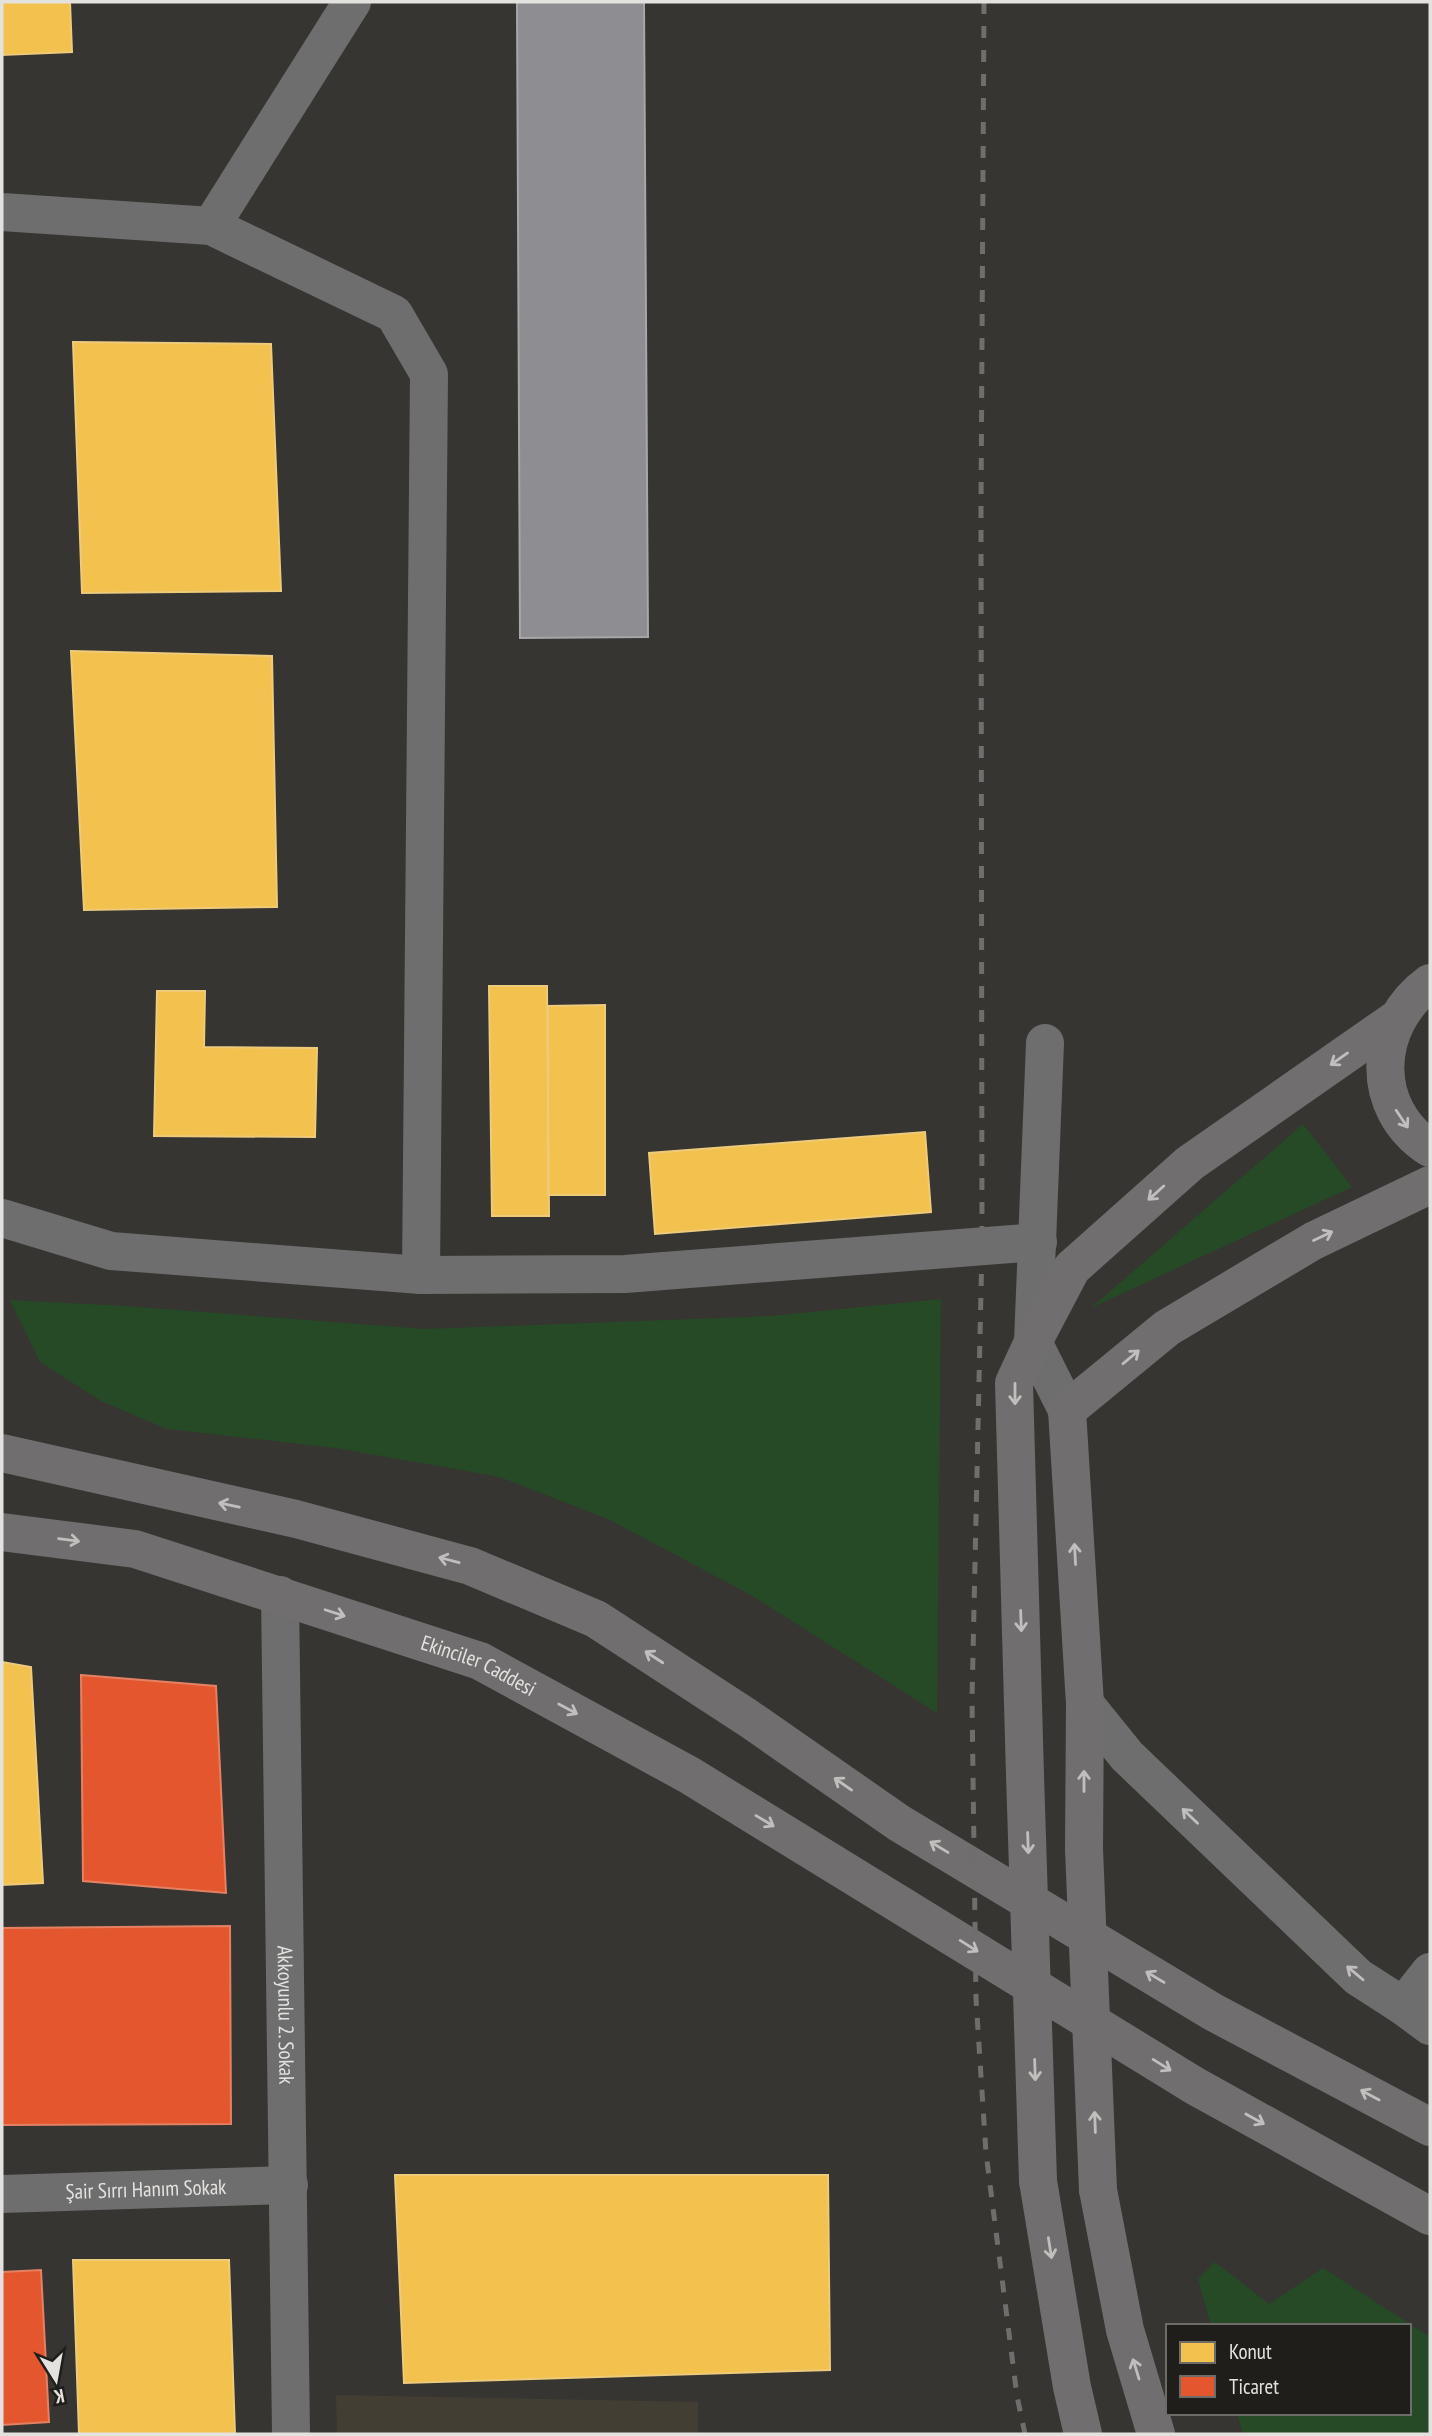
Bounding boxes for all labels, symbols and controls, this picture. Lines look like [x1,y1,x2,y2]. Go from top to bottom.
one-way arrow [1330,1052,1349,1066]
one-way arrow [1395,1109,1410,1128]
one-way arrow [1147,1185,1165,1201]
one-way arrow [1312,1229,1333,1242]
one-way arrow [1122,1349,1140,1365]
one-way arrow [1008,1382,1022,1405]
one-way arrow [218,1497,241,1511]
one-way arrow [58,1534,80,1547]
one-way arrow [1069,1543,1082,1566]
one-way arrow [439,1553,461,1566]
one-way arrow [324,1608,346,1620]
one-way arrow [1014,1609,1028,1632]
street label: Ekinciler Caddesi [418,1629,541,1702]
one-way arrow [645,1650,665,1664]
one-way arrow [557,1702,577,1716]
one-way arrow [1077,1770,1091,1793]
one-way arrow [834,1777,853,1791]
one-way arrow [1182,1808,1199,1825]
one-way arrow [755,1814,775,1828]
one-way arrow [1021,1831,1034,1854]
one-way arrow [930,1839,950,1853]
one-way arrow [958,1939,978,1953]
street label: Akkoyunlu 2. Sokak [272,1945,300,2084]
one-way arrow [1346,1965,1364,1981]
one-way arrow [1145,1969,1165,1983]
one-way arrow [1028,2058,1042,2081]
one-way arrow [1152,2058,1171,2073]
one-way arrow [1360,2088,1381,2101]
one-way arrow [1088,2110,1101,2133]
one-way arrow [1244,2112,1264,2126]
street label: Şair Sırrı Hanım Sokak [65,2173,227,2205]
one-way arrow [1044,2236,1057,2259]
legend [1166,2324,1411,2415]
text: Konut [1229,2338,1272,2365]
north arrow [21,2345,91,2415]
one-way arrow [1129,2358,1142,2380]
text: Ticaret [1229,2373,1279,2400]
text: K [52,2384,66,2409]

